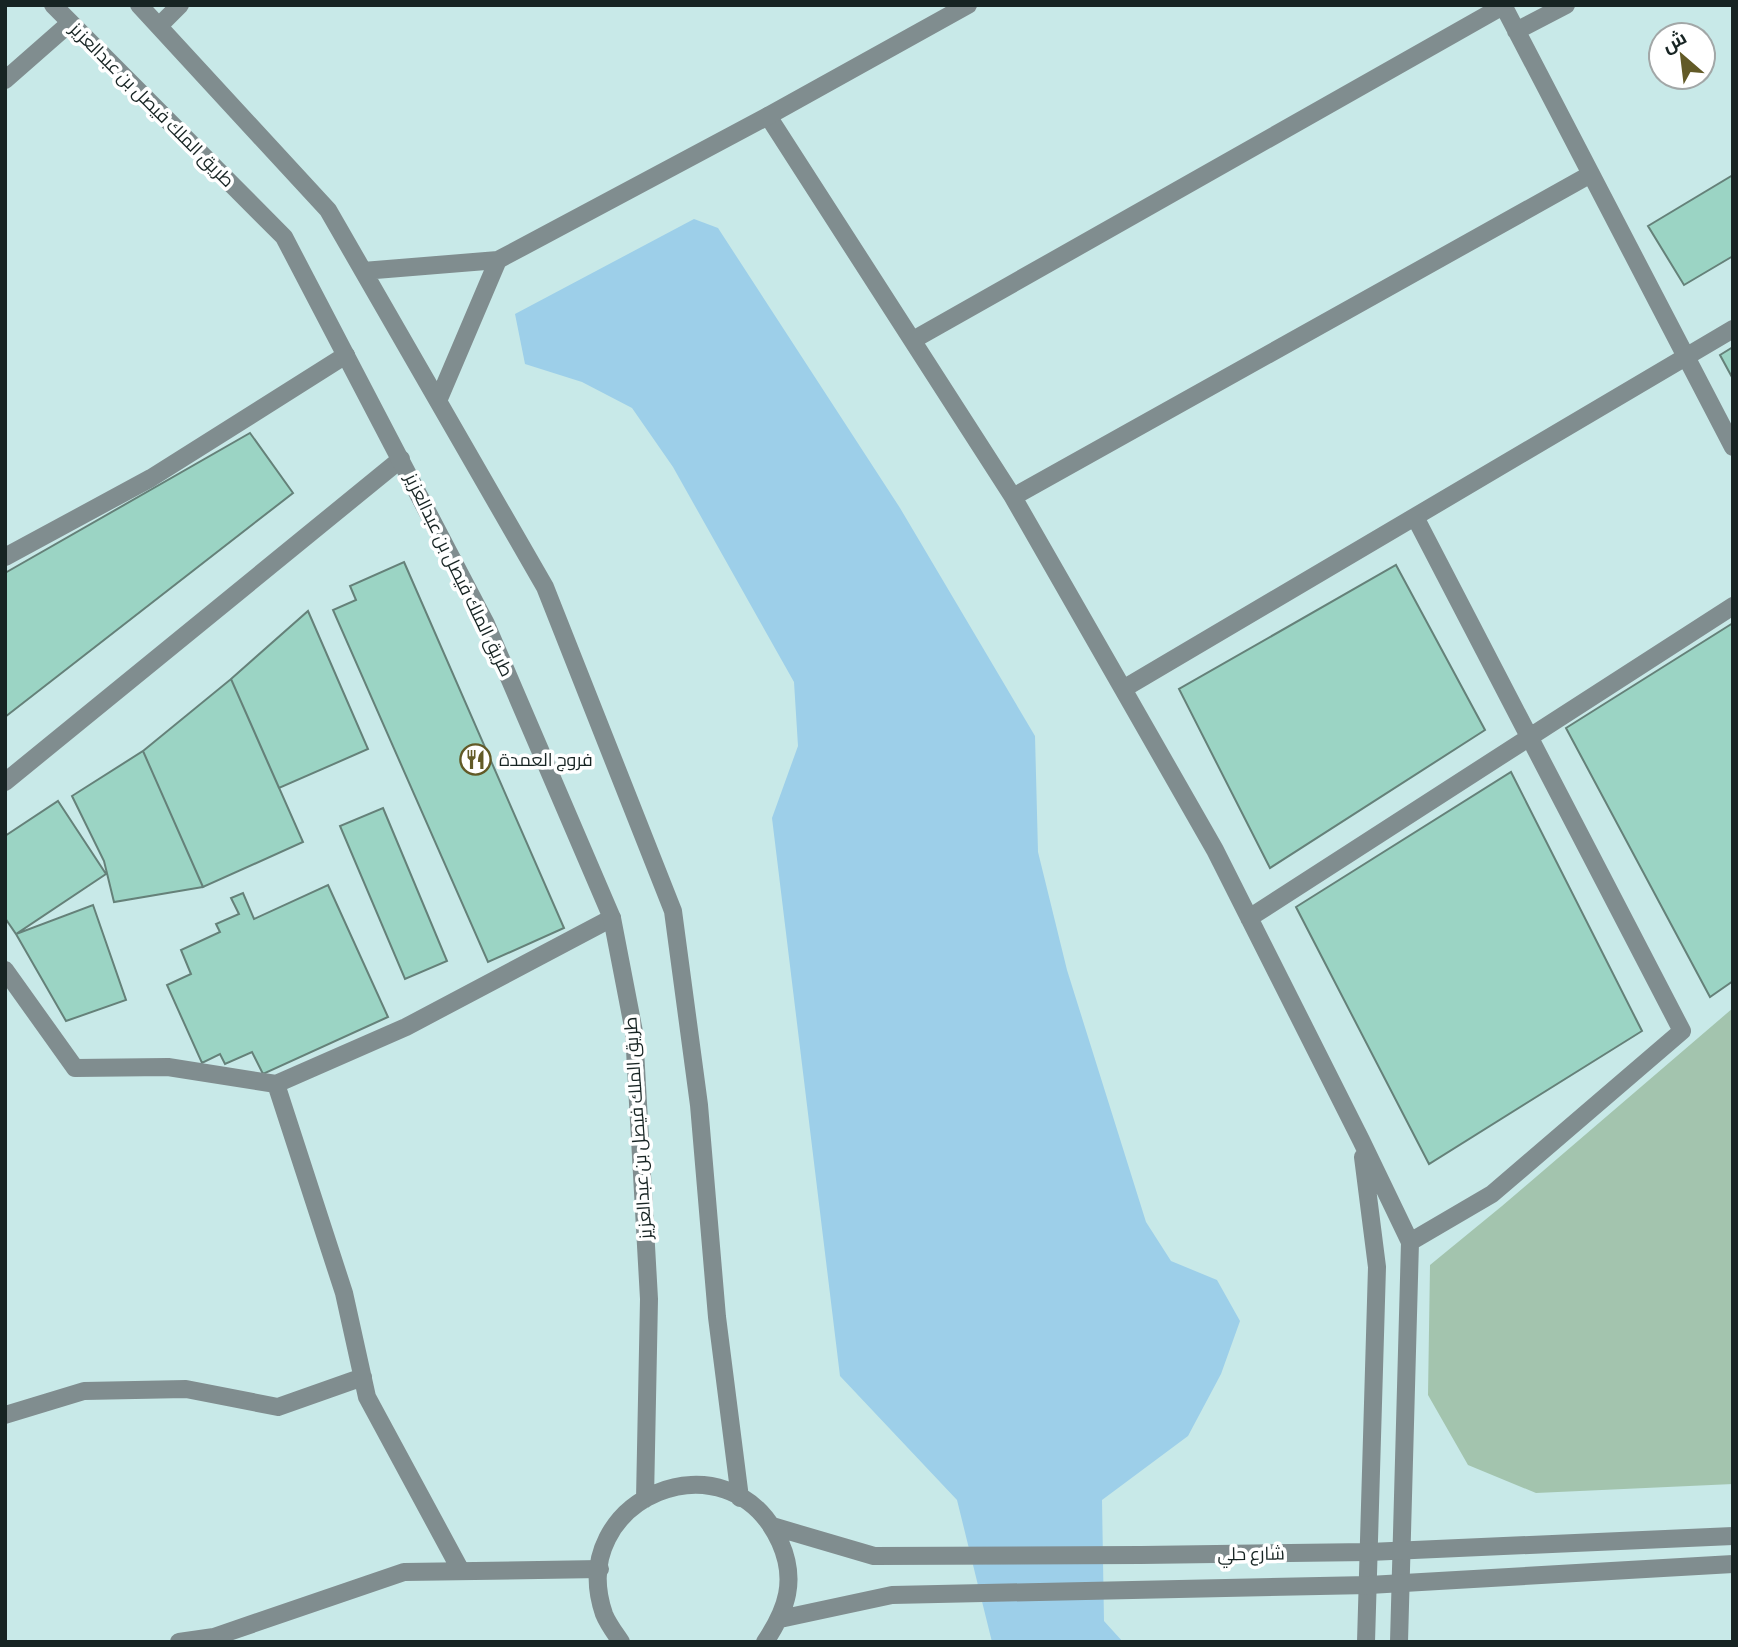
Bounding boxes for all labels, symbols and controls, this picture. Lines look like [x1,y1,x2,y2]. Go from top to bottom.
street label: طريق الملك فيصل بن عبدالعزيز [64,18,239,192]
north arrow [1647,21,1717,91]
text: ش [1658,26,1690,57]
street label: طريق الملك فيصل بن عبدالعزيز [399,469,518,681]
restaurant icon: فروج العمدة [459,743,493,777]
place label: فروج العمدة [499,749,593,772]
street label: طريق الملك فيصل بن عبدالعزيز [619,1016,658,1241]
street label: شارع حلي [1217,1542,1285,1569]

